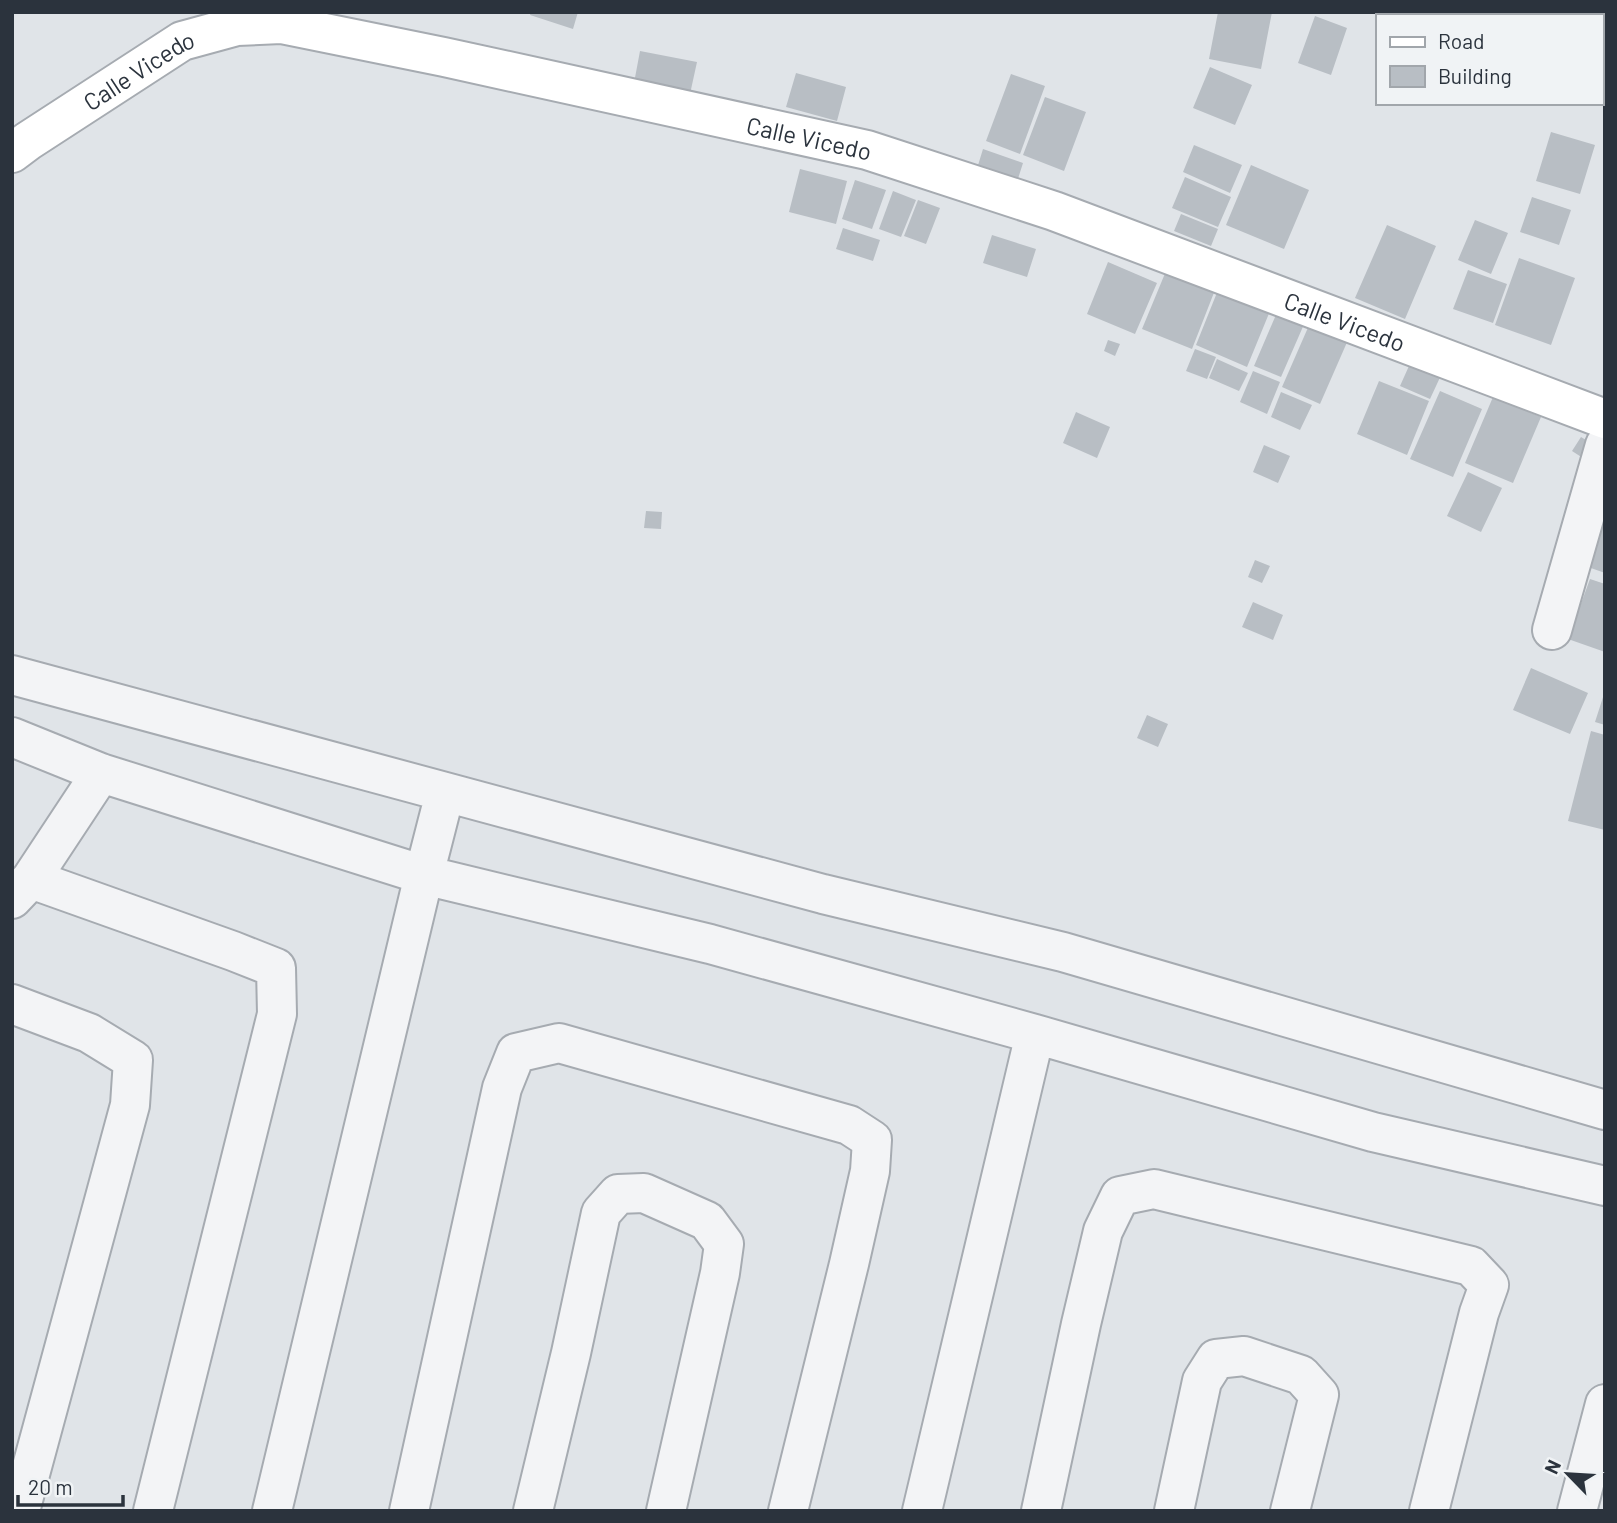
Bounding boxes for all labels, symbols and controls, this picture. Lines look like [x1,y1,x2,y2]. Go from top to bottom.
legend [1376,14,1603,105]
street label: Calle Vicedo [78,24,197,116]
text: Road [1438,28,1484,53]
text: Building [1438,63,1512,88]
street label: Calle Vicedo [744,110,874,165]
street label: Calle Vicedo [1281,285,1410,357]
north arrow [1533,1439,1603,1509]
text: N [1539,1456,1565,1477]
scale bar [18,1464,122,1508]
text: 20 m [28,1474,73,1499]

